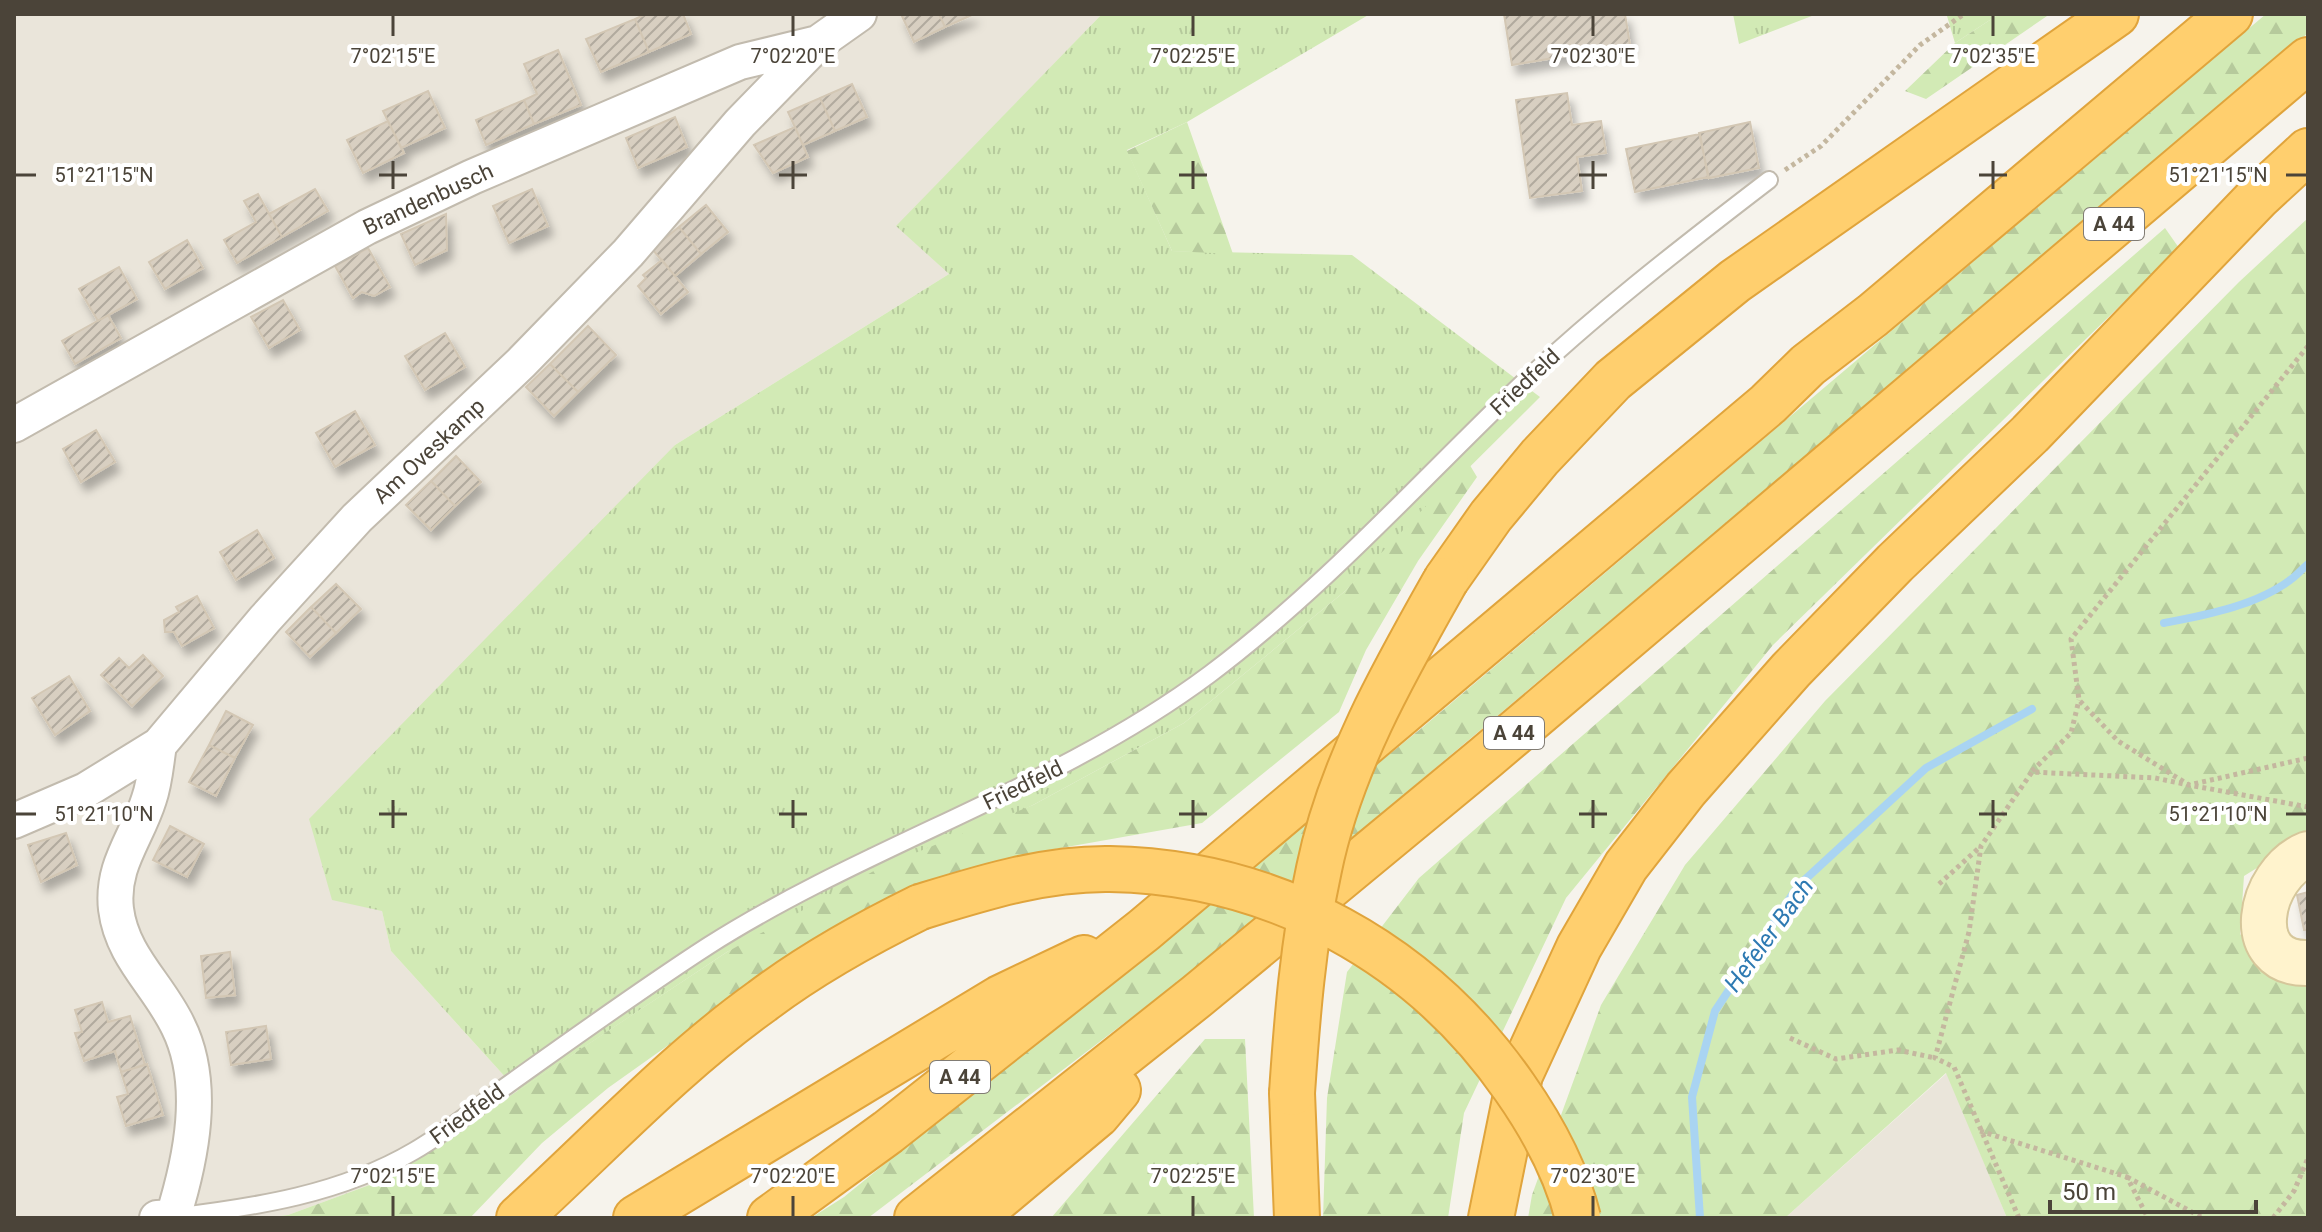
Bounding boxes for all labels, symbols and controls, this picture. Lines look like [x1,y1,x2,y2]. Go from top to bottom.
text: 7°02'15"E [351,44,435,68]
text: 7°02'20"E [751,44,835,68]
text: 7°02'25"E [1151,44,1235,68]
text: 7°02'30"E [1551,44,1635,68]
text: 7°02'35"E [1951,44,2035,68]
street label: Brandenbusch [359,158,497,240]
text: 51°21'15"N [54,163,154,187]
text: 51°21'15"N [2168,163,2268,187]
road number: A 44 [2084,208,2144,240]
street label: Friedfeld [1485,344,1565,420]
street label: Am Oveskamp [368,393,490,509]
road number: A 44 [1484,717,1544,749]
street label: Friedfeld [979,755,1067,815]
text: 51°21'10"N [54,802,154,826]
text: 51°21'10"N [2168,802,2268,826]
water label: Hefeler Bach [1719,873,1819,997]
road number: A 44 [930,1061,990,1093]
street label: Friedfeld [425,1079,509,1149]
text: 7°02'15"E [351,1164,435,1188]
text: 7°02'20"E [751,1164,835,1188]
text: 7°02'25"E [1151,1164,1235,1188]
text: 7°02'30"E [1551,1164,1635,1188]
scale bar [2050,1164,2256,1214]
text: 50 m [2062,1178,2116,1206]

